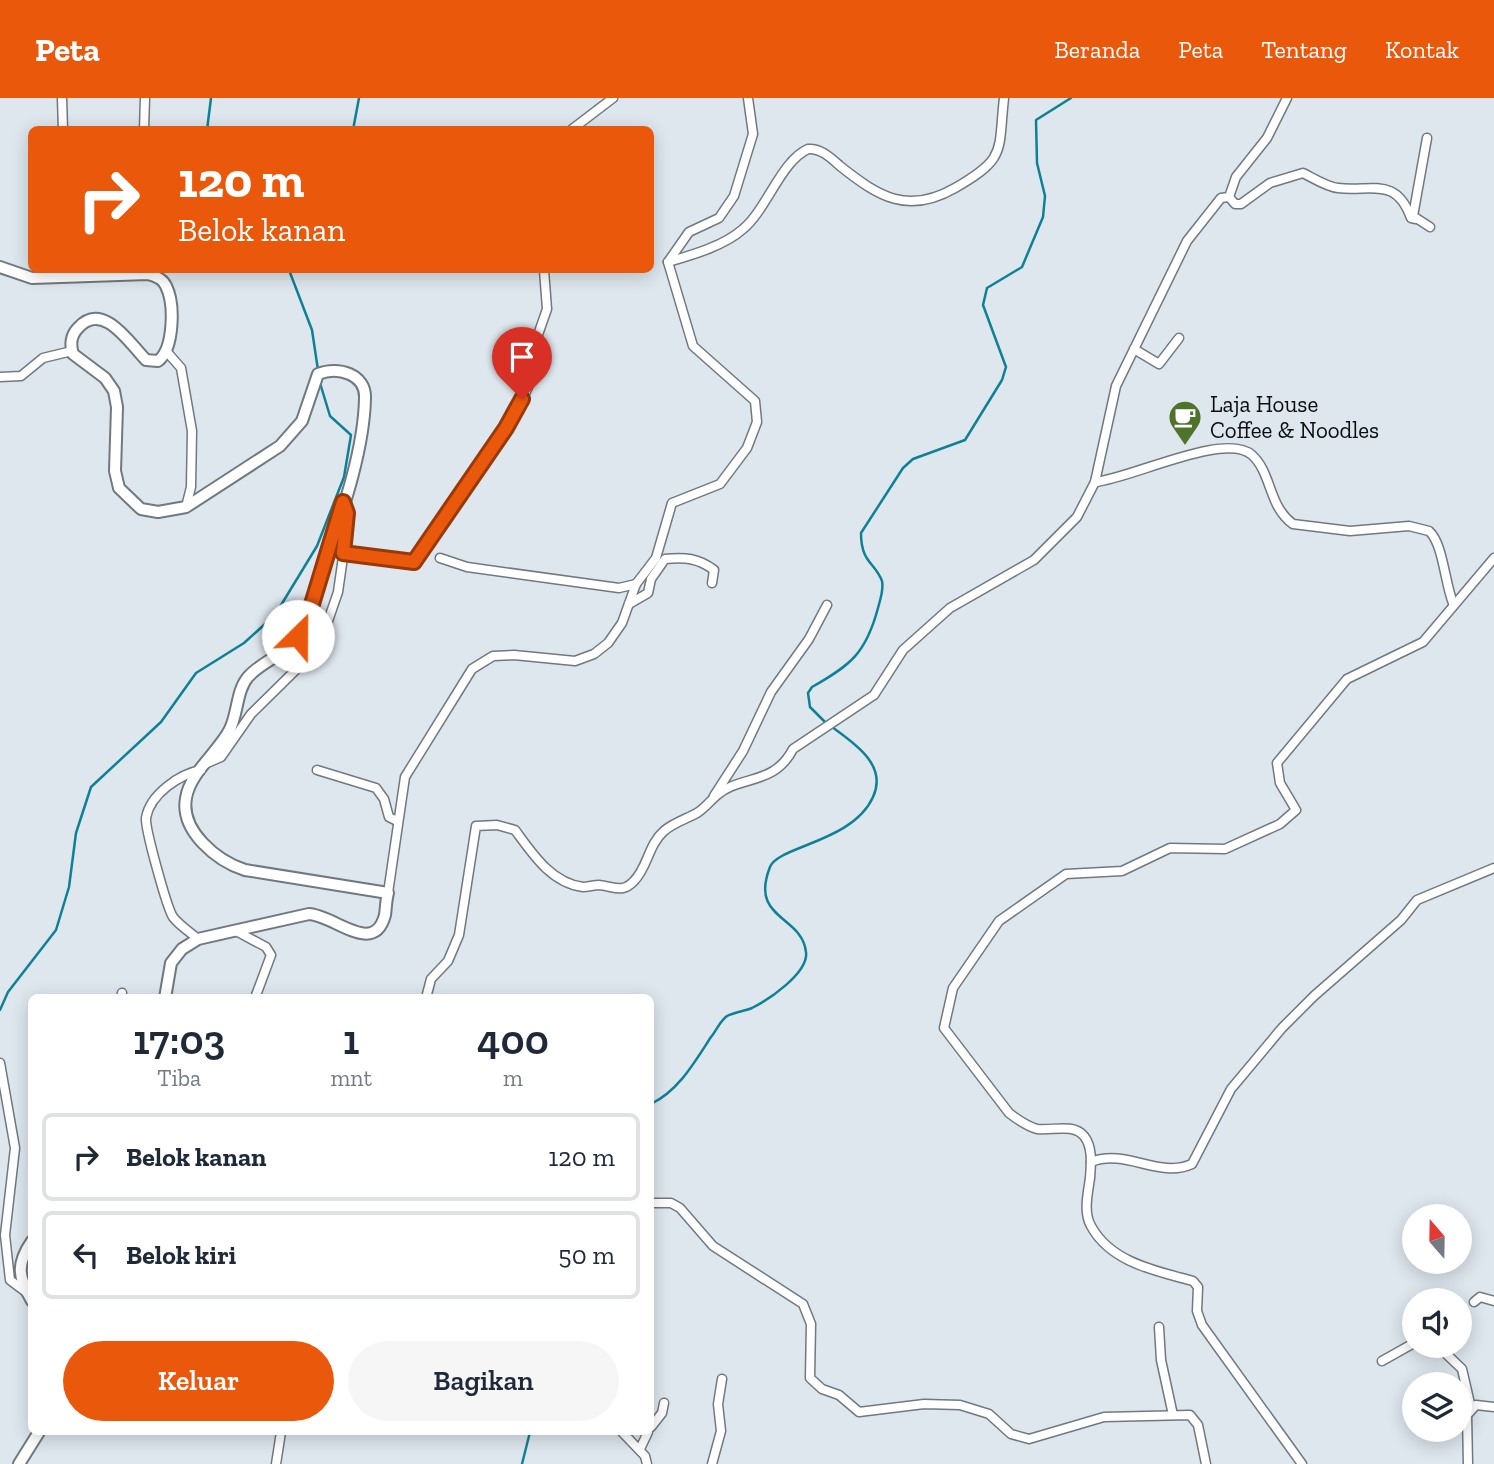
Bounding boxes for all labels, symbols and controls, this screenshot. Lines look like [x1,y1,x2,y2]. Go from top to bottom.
text: Peta [35,30,100,69]
text: Beranda [1054,35,1140,64]
text: Peta [1178,35,1223,64]
text: Tentang [1261,35,1347,64]
text: Kontak [1385,35,1459,64]
text: 120 m [178,151,304,210]
icon: right [63,154,154,245]
text: Belok kanan [178,211,345,249]
pin [492,327,552,399]
icon: arrive [503,338,541,376]
place label: Laja House Coffee & Noodles [1210,390,1379,444]
cafe icon: Laja House Coffee & Noodles [1166,398,1204,447]
position arrow [261,599,335,673]
text: 17:03 [133,1014,225,1065]
text: 1 [343,1014,360,1065]
text: 400 [477,1014,549,1065]
text: Tiba [157,1064,201,1092]
text: mnt [330,1064,372,1092]
text: m [503,1064,523,1092]
icon: right [67,1138,105,1176]
text: Belok kanan [126,1141,267,1173]
text: 120 m [548,1141,615,1173]
north arrow [1402,1204,1472,1274]
map controls [1402,1204,1472,1442]
icon: left [67,1236,105,1274]
text: Belok kiri [126,1239,236,1271]
text: 50 m [558,1239,615,1271]
button: sound [1402,1288,1472,1358]
button: Keluar [63,1341,334,1421]
button: Bagikan [348,1341,619,1421]
button: layers [1402,1372,1472,1442]

